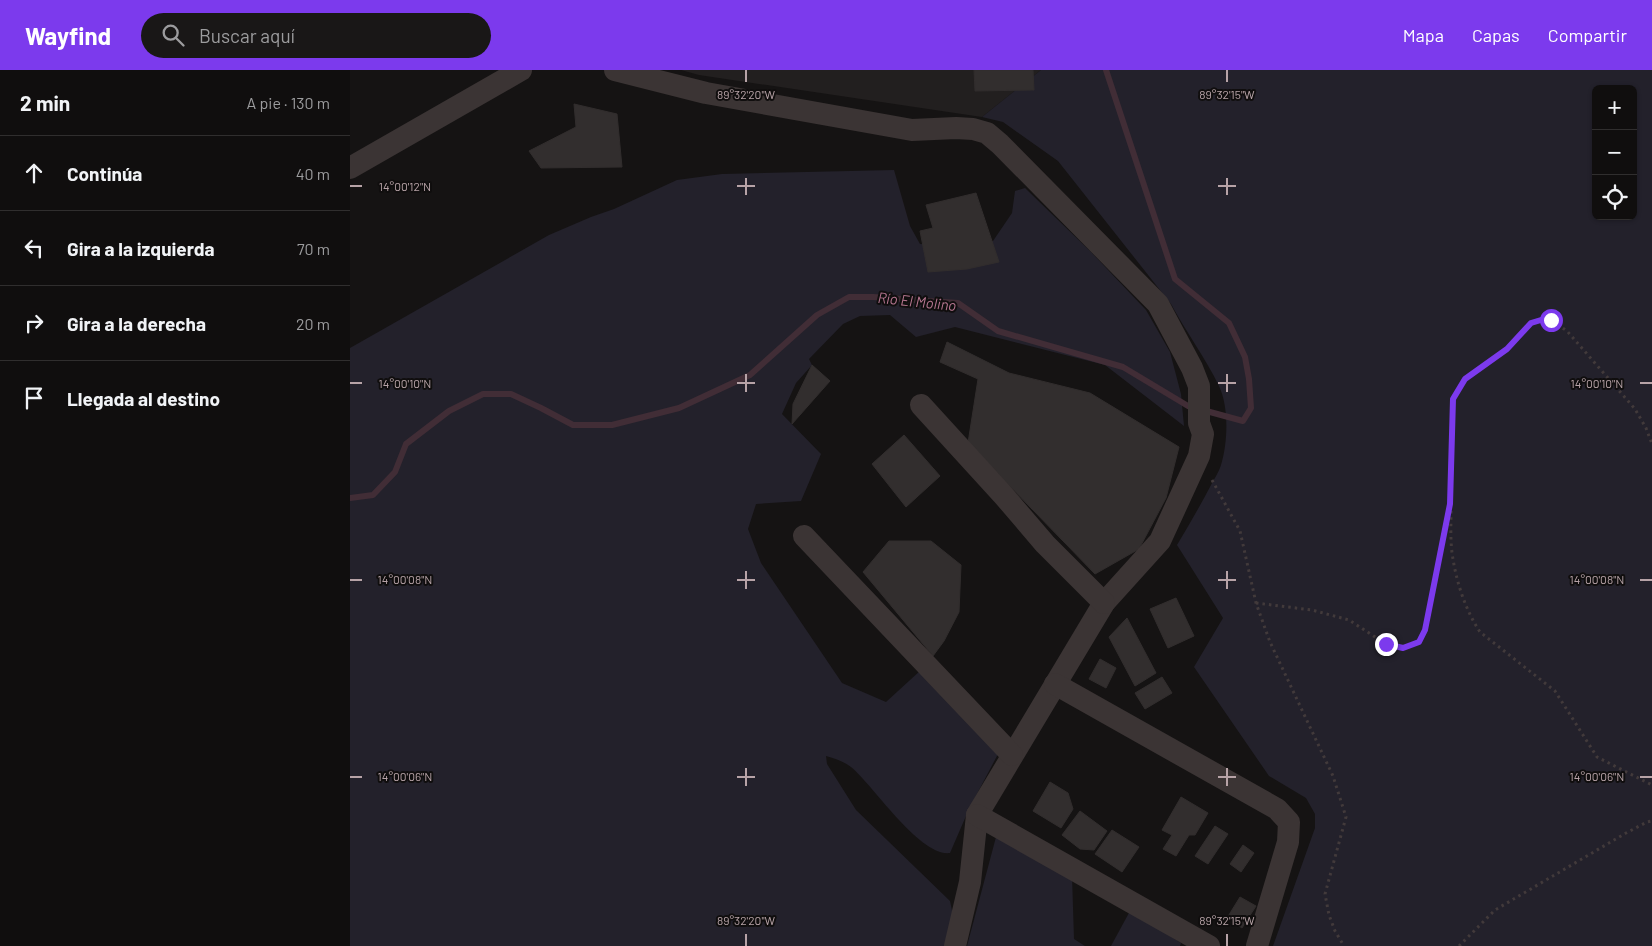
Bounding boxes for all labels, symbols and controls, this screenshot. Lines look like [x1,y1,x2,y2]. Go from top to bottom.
search box [141,13,491,58]
text: Wayfind [25,21,111,50]
icon: search [159,21,187,49]
text: Buscar aquí [199,24,295,47]
text: Mapa [1403,24,1444,46]
text: Capas [1472,24,1520,46]
text: Compartir [1548,24,1627,46]
map controls [1592,85,1637,220]
button: + [1592,85,1637,130]
text: 89°32'20"W [717,87,776,101]
text: 89°32'15"W [1199,87,1255,101]
text: 2 min [20,90,70,115]
text: A pie · 130 m [247,93,330,112]
button: − [1592,130,1637,175]
icon: ahead [20,159,48,187]
text: Continúa [67,162,142,185]
text: 40 m [296,164,330,183]
button: locate [1592,175,1637,220]
text: 14°00'12"N [379,179,431,193]
icon: left [20,234,48,262]
text: Gira a la izquierda [67,237,215,260]
text: 70 m [297,239,330,258]
water label: Río El Molino [877,288,957,314]
icon: right [20,309,48,337]
route start [1540,309,1563,332]
text: Gira a la derecha [67,312,206,335]
text: 20 m [296,314,330,333]
text: 14°00'10"N [379,376,431,390]
text: 14°00'10"N [1571,376,1623,390]
icon: arrive [20,384,48,412]
text: Llegada al destino [67,387,220,410]
text: 14°00'08"N [378,572,432,586]
text: 14°00'08"N [1570,572,1624,586]
route end [1375,633,1398,656]
text: 14°00'06"N [378,769,432,783]
text: 14°00'06"N [1570,769,1624,783]
text: 89°32'20"W [717,913,776,927]
text: 89°32'15"W [1199,913,1255,927]

